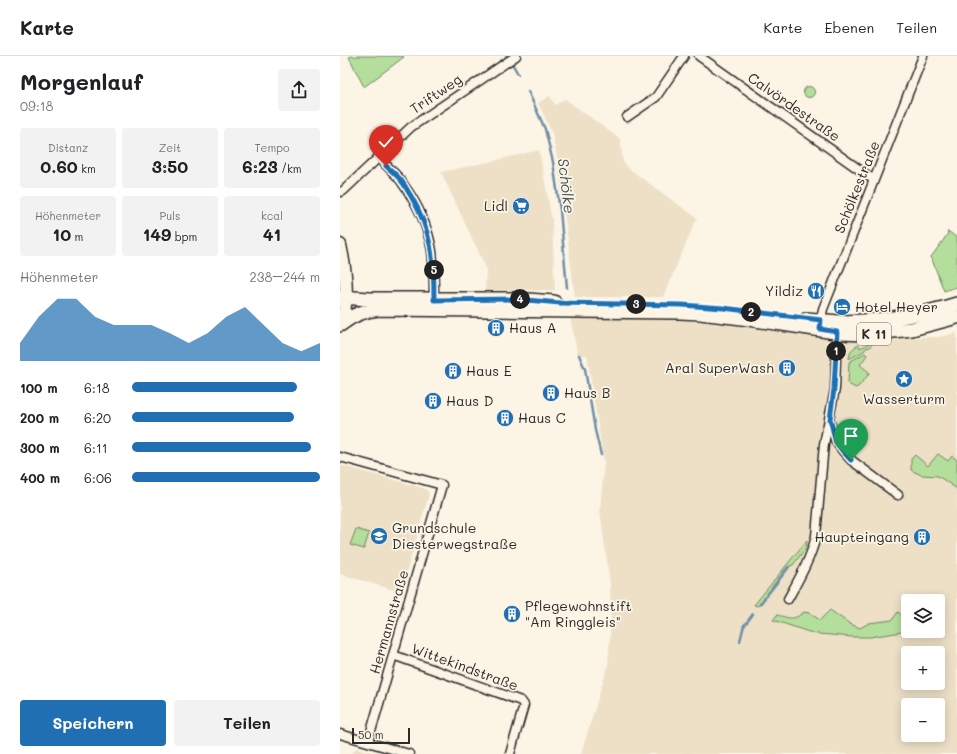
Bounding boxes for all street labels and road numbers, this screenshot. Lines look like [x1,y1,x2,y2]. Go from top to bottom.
street label: Calvördestraße [744,68,844,146]
street label: Triftweg [406,69,465,118]
street label: Schölkestraße [829,138,884,236]
road number: K 11 [857,323,891,345]
street label: Hermannstraße [365,568,412,676]
street label: Wittekindstraße [409,638,521,695]

